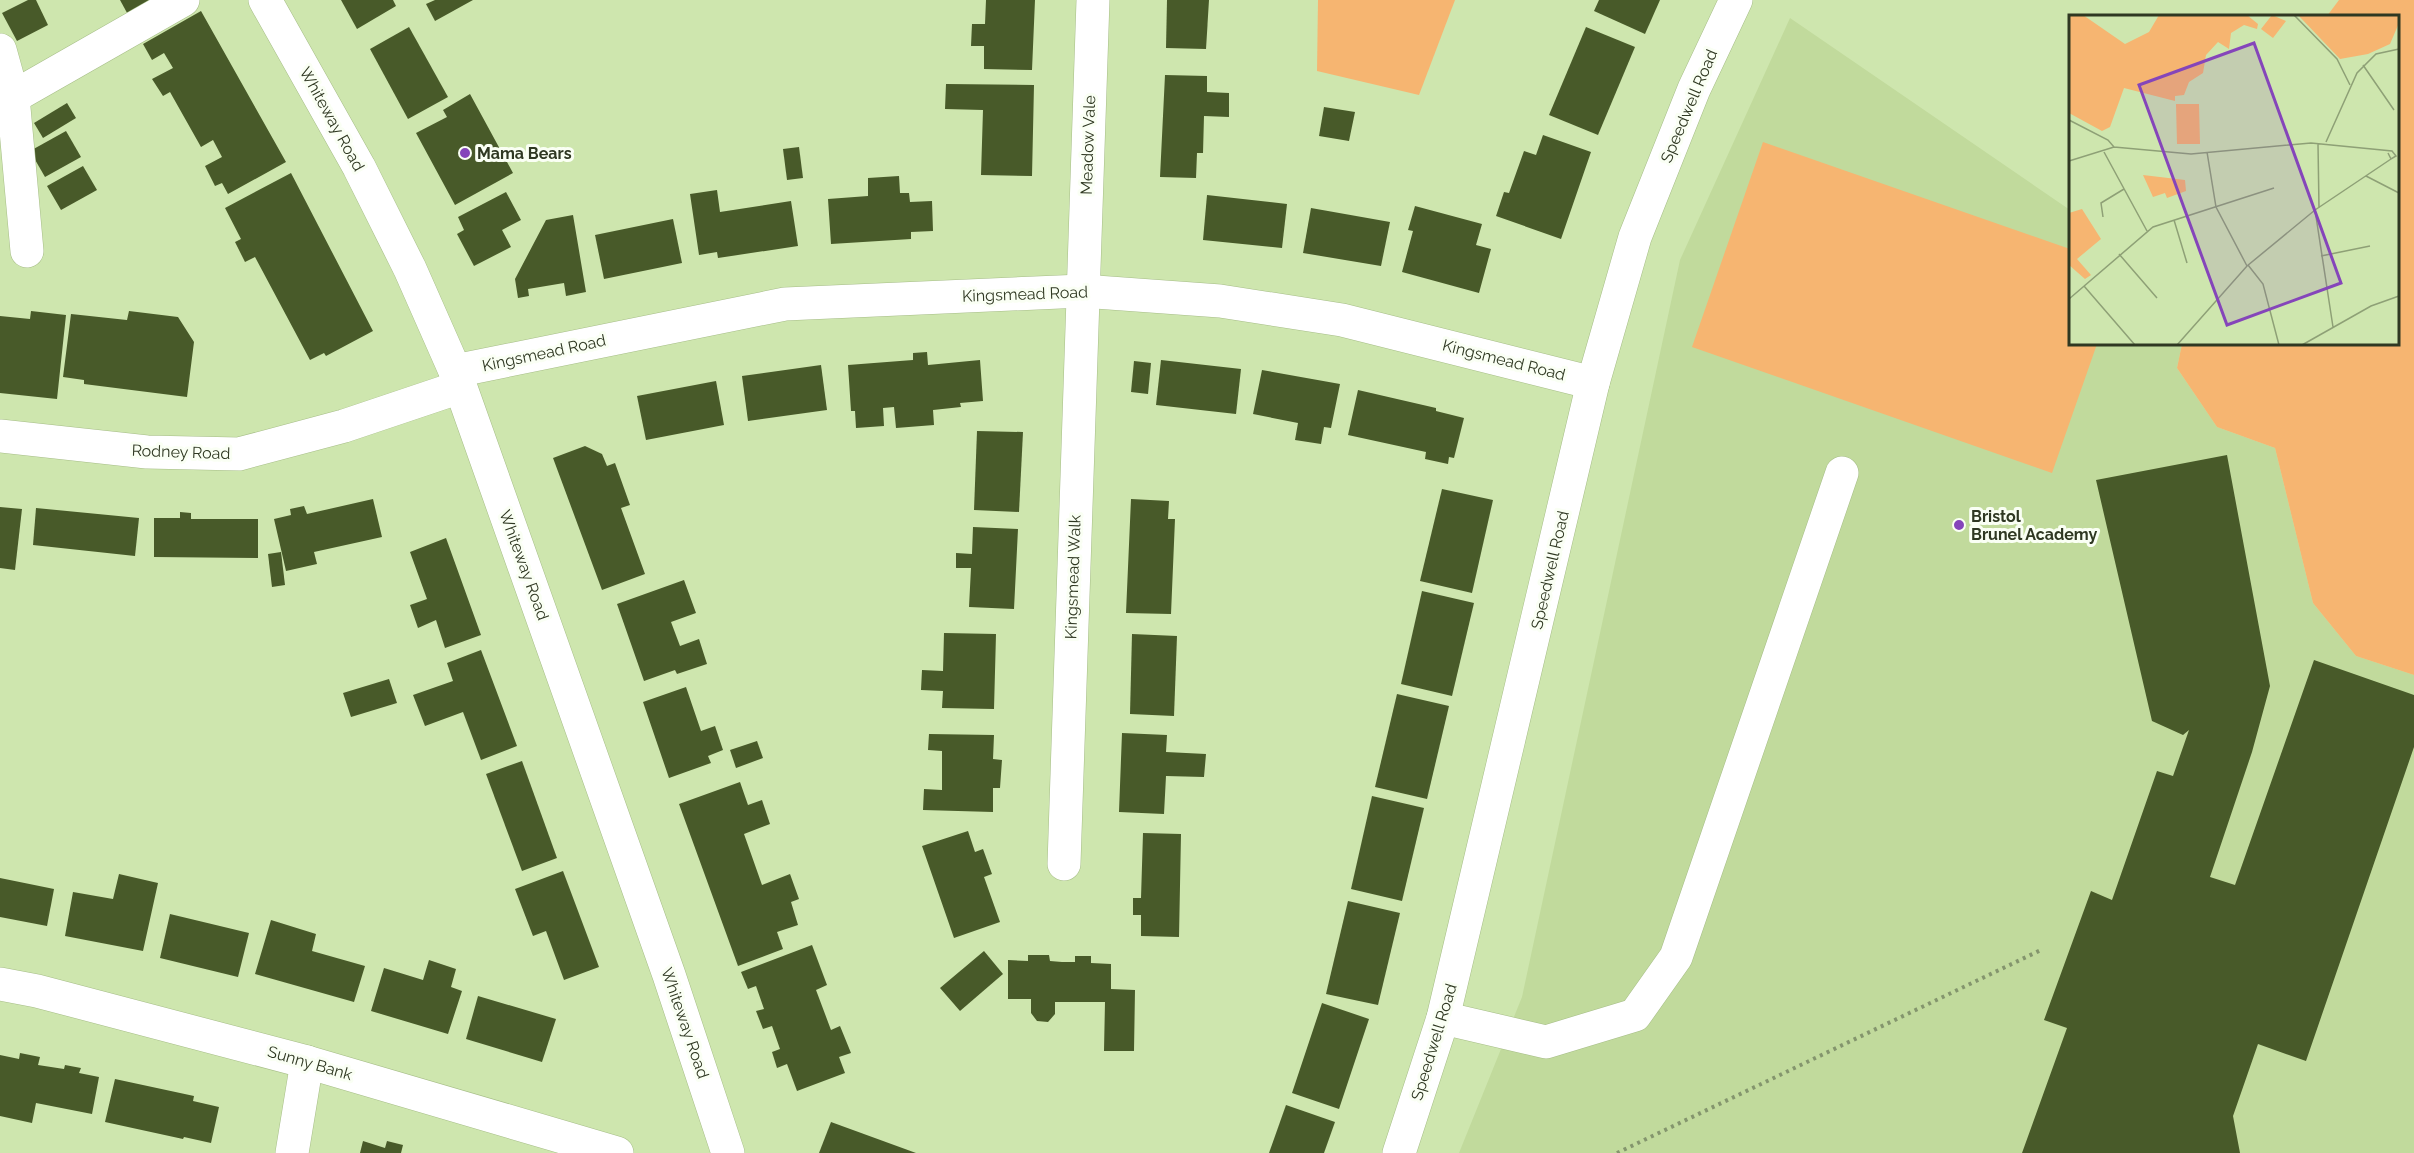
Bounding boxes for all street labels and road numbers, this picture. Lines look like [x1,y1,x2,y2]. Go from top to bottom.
street label: Speedwell Road [1657,47,1721,165]
street label: Whiteway Road [296,64,368,174]
street label: Meadow Vale [1077,95,1099,195]
street label: Kingsmead Road [962,282,1088,306]
street label: Kingsmead Road [480,331,608,375]
street label: Kingsmead Road [1441,336,1567,384]
street label: Rodney Road [131,441,231,463]
street label: Whiteway Road [495,507,553,623]
street label: Speedwell Road [1527,509,1573,631]
street label: Kingsmead Walk [1061,514,1085,640]
street label: Whiteway Road [657,965,713,1081]
street label: Speedwell Road [1407,981,1461,1103]
street label: Sunny Bank [265,1042,355,1084]

